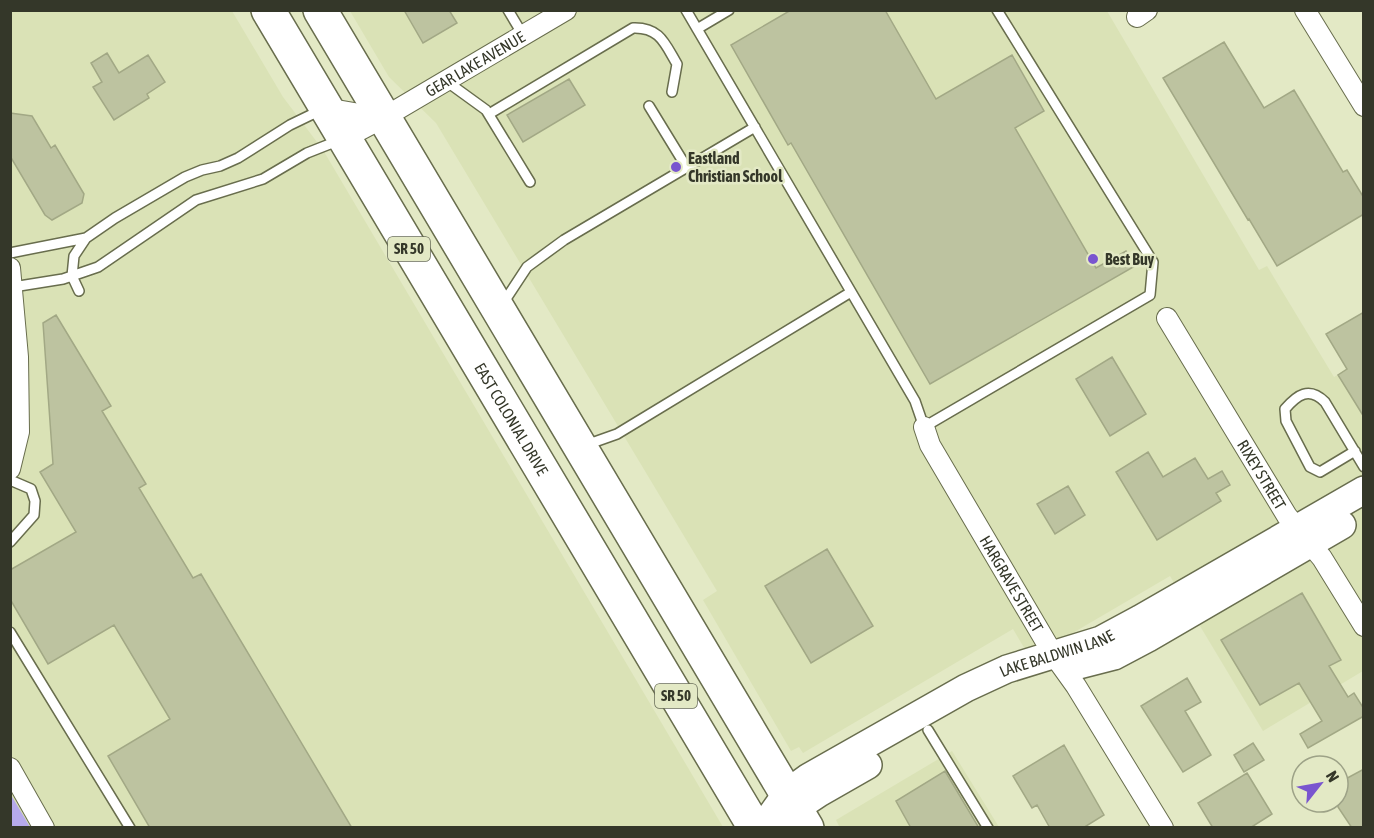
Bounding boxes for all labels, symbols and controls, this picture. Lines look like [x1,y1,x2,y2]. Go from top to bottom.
street label: GEAR LAKE AVENUE [422,27,528,100]
place label: Eastland Christian School [688,149,783,185]
marker: Eastland Christian School [669,160,683,174]
road number: SR 50 [388,237,430,261]
place label: Best Buy [1105,250,1155,268]
marker: Best Buy [1086,252,1100,266]
street label: EAST COLONIAL DRIVE [471,360,552,479]
street label: RIXEY STREET [1234,437,1290,512]
street label: HARGRAVE STREET [976,533,1047,635]
street label: LAKE BALDWIN LANE [996,626,1117,680]
road number: SR 50 [655,684,697,708]
north arrow [1290,754,1350,814]
text: N [1323,768,1343,785]

